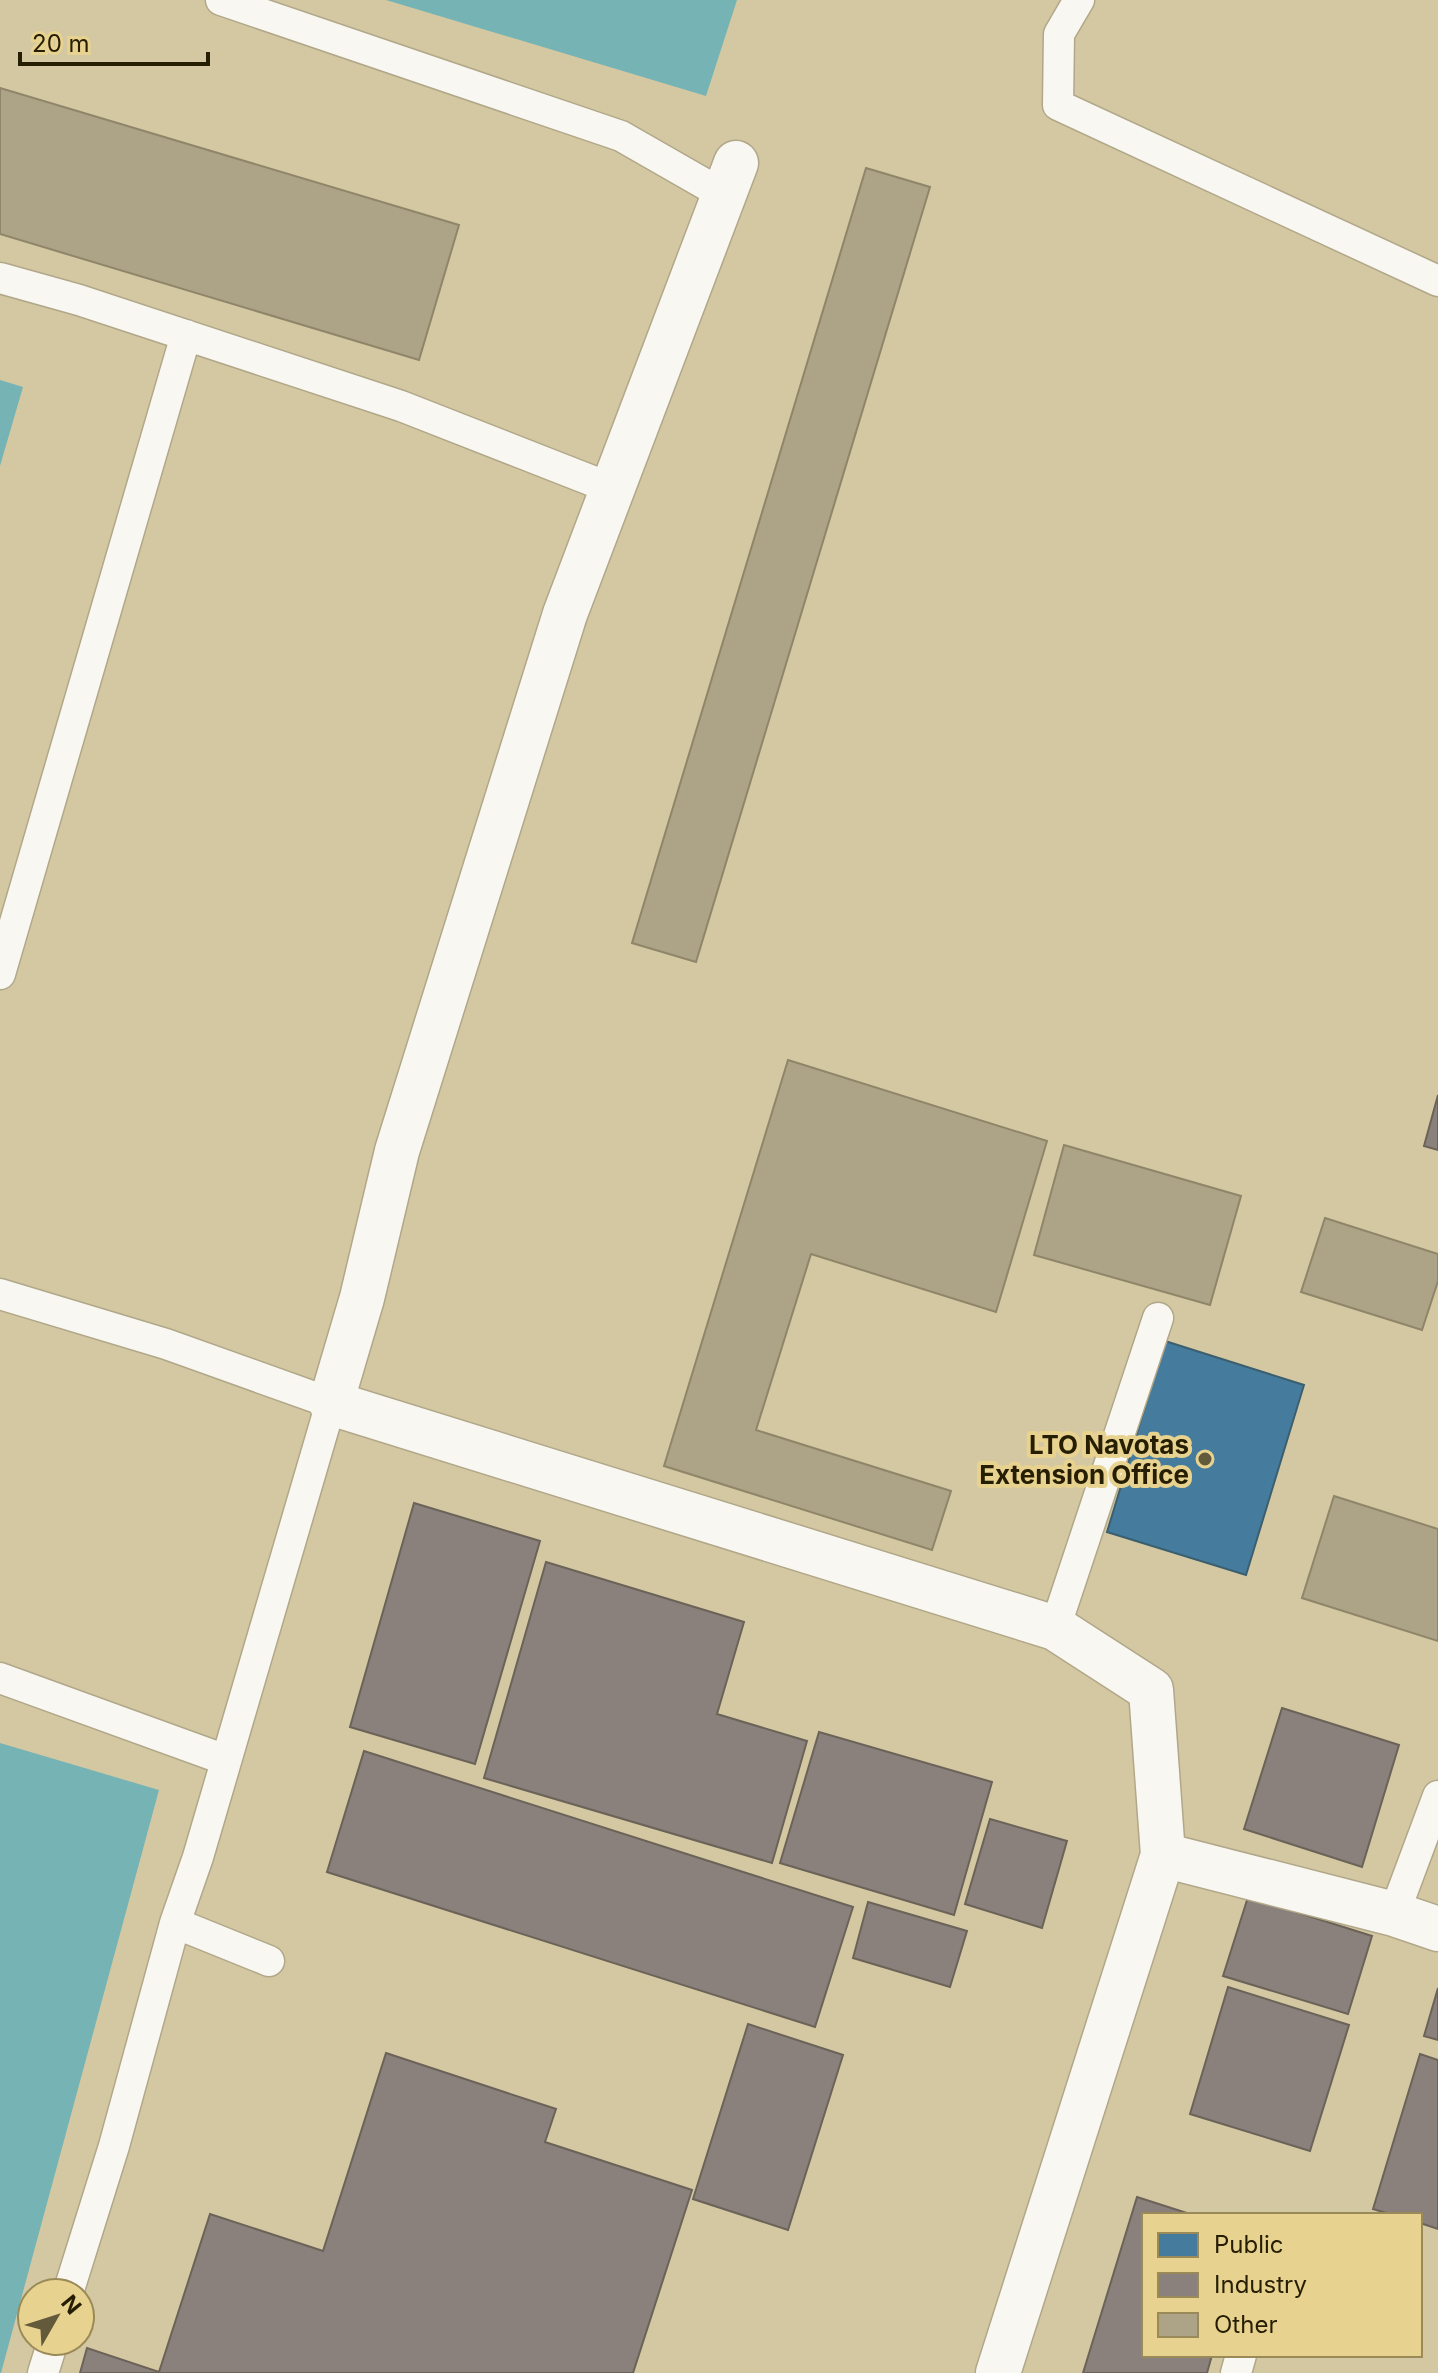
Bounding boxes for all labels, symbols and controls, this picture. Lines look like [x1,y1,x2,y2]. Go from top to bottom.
scale bar [20,16,208,66]
text: 20 m [32,29,90,58]
place label: LTO Navotas Extension Office [979,1429,1189,1490]
marker: LTO Navotas Extension Office [1196,1450,1214,1468]
legend [1142,2213,1422,2357]
text: Public [1214,2230,1284,2259]
text: Industry [1214,2270,1307,2299]
north arrow [16,2277,96,2357]
text: N [56,2290,87,2319]
text: Other [1214,2310,1277,2339]

